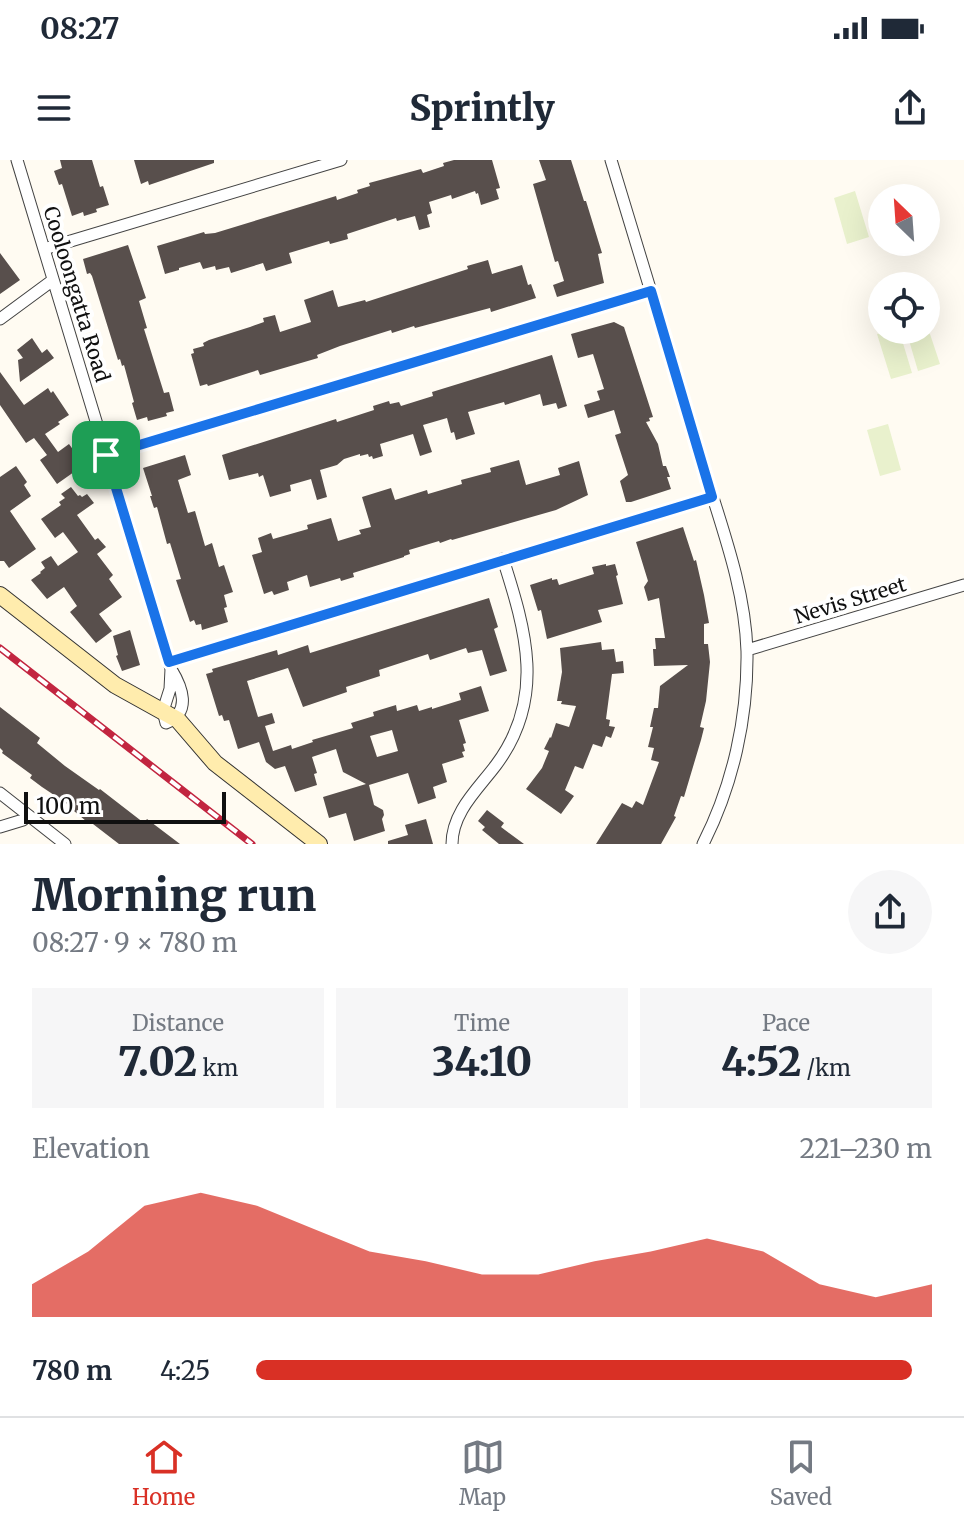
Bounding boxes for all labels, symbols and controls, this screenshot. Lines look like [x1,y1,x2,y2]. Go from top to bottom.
text: 08:27 [40,9,120,47]
icon: menu [32,86,76,130]
text: Sprintly [409,86,555,131]
icon: share [888,86,932,130]
north arrow [868,184,940,256]
map controls [868,184,940,344]
street label: Cooloongatta Road [38,203,116,385]
button: locate [868,272,940,344]
pin [72,421,140,489]
icon: arrive [84,433,128,477]
street label: Nevis Street [791,571,909,629]
scale bar [24,788,226,824]
text: 100 m [36,792,101,820]
text: Morning run [32,868,316,923]
button: share [848,870,932,954]
text: 08:27 · 9 × 780 m [32,926,238,959]
text: Distance [132,1009,224,1037]
text: Time [454,1009,510,1037]
text: Pace [762,1009,810,1037]
text: 7.02 [118,1037,197,1087]
text: 34:10 [432,1037,532,1087]
text: 4:52 [721,1037,801,1087]
text: km [197,1054,238,1082]
text: /km [801,1054,851,1082]
text: Elevation [32,1132,150,1165]
text: 221–230 m [800,1132,932,1165]
text: 780 m [32,1354,112,1387]
text: 4:25 [160,1354,210,1387]
tab: Home [132,1435,195,1511]
tab: Map [459,1435,506,1511]
tab: Saved [770,1435,832,1511]

